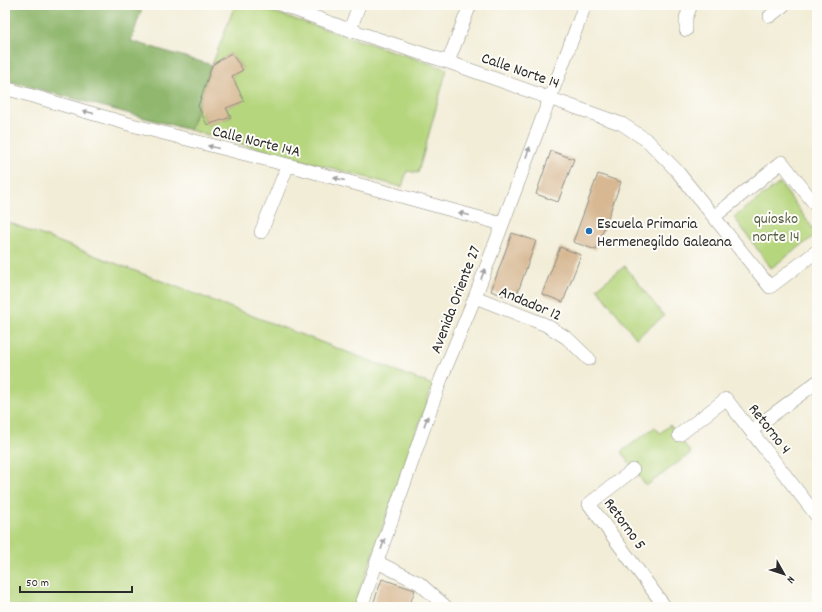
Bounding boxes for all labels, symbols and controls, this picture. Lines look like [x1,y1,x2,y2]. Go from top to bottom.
street label: Calle Norte 14 [478,47,562,95]
one-way arrow [81,109,93,115]
street label: Calle Norte 14A [210,120,303,165]
one-way arrow [207,143,219,149]
one-way arrow [526,146,532,158]
one-way arrow [333,176,345,182]
park label: quiosko norte 14 [752,208,800,249]
one-way arrow [458,211,470,217]
place label: Escuela Primaria Hermenegildo Galeana [597,213,732,254]
marker: Escuela Primaria Hermenegildo Galeana [584,226,594,236]
street label: Avenida Oriente 27 [425,243,487,357]
one-way arrow [481,267,487,279]
street label: Andador 12 [495,281,565,328]
street label: Retorno 4 [742,399,796,460]
one-way arrow [423,415,429,427]
street label: Retorno 5 [597,494,651,555]
one-way arrow [381,538,387,550]
north arrow [764,554,804,594]
scale bar [20,568,132,594]
text: N [782,572,798,587]
text: 50 m [26,575,49,592]

